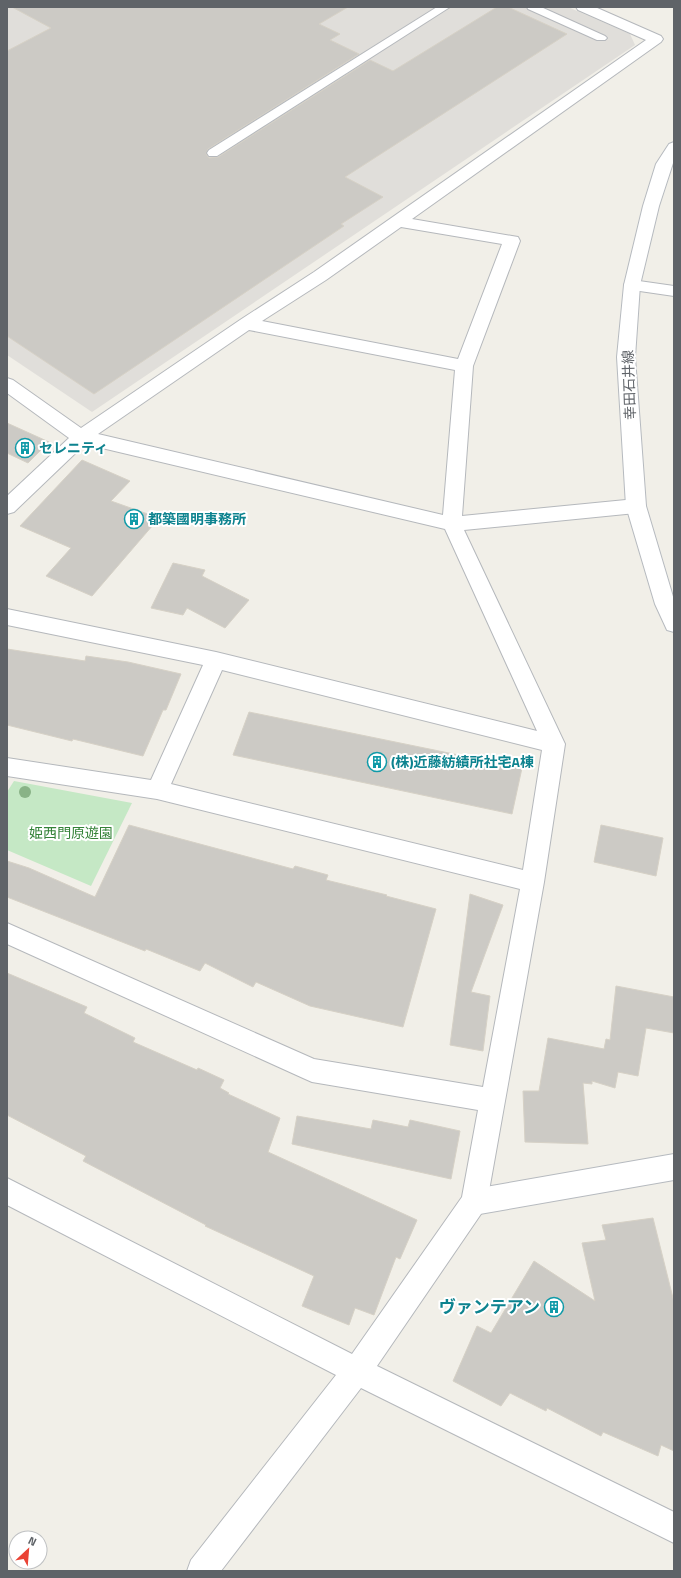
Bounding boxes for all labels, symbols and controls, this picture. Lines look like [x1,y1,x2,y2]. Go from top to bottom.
street label: 幸田石井線 [617,350,640,420]
building icon: セレニティ [14,437,36,459]
place label: セレニティ [39,437,108,458]
building icon: 都築國明事務所 [123,508,145,530]
place label: 都築國明事務所 [148,508,246,529]
building icon: (株)近藤紡績所社宅A棟 [366,751,388,773]
place label: (株)近藤紡績所社宅A棟 [391,751,534,772]
park label: 姫西門原遊園 [29,822,113,843]
place label: ヴァンテアン [439,1294,540,1320]
building icon: ヴァンテアン [543,1296,565,1318]
north arrow [8,1530,48,1570]
text: N [25,1532,39,1550]

